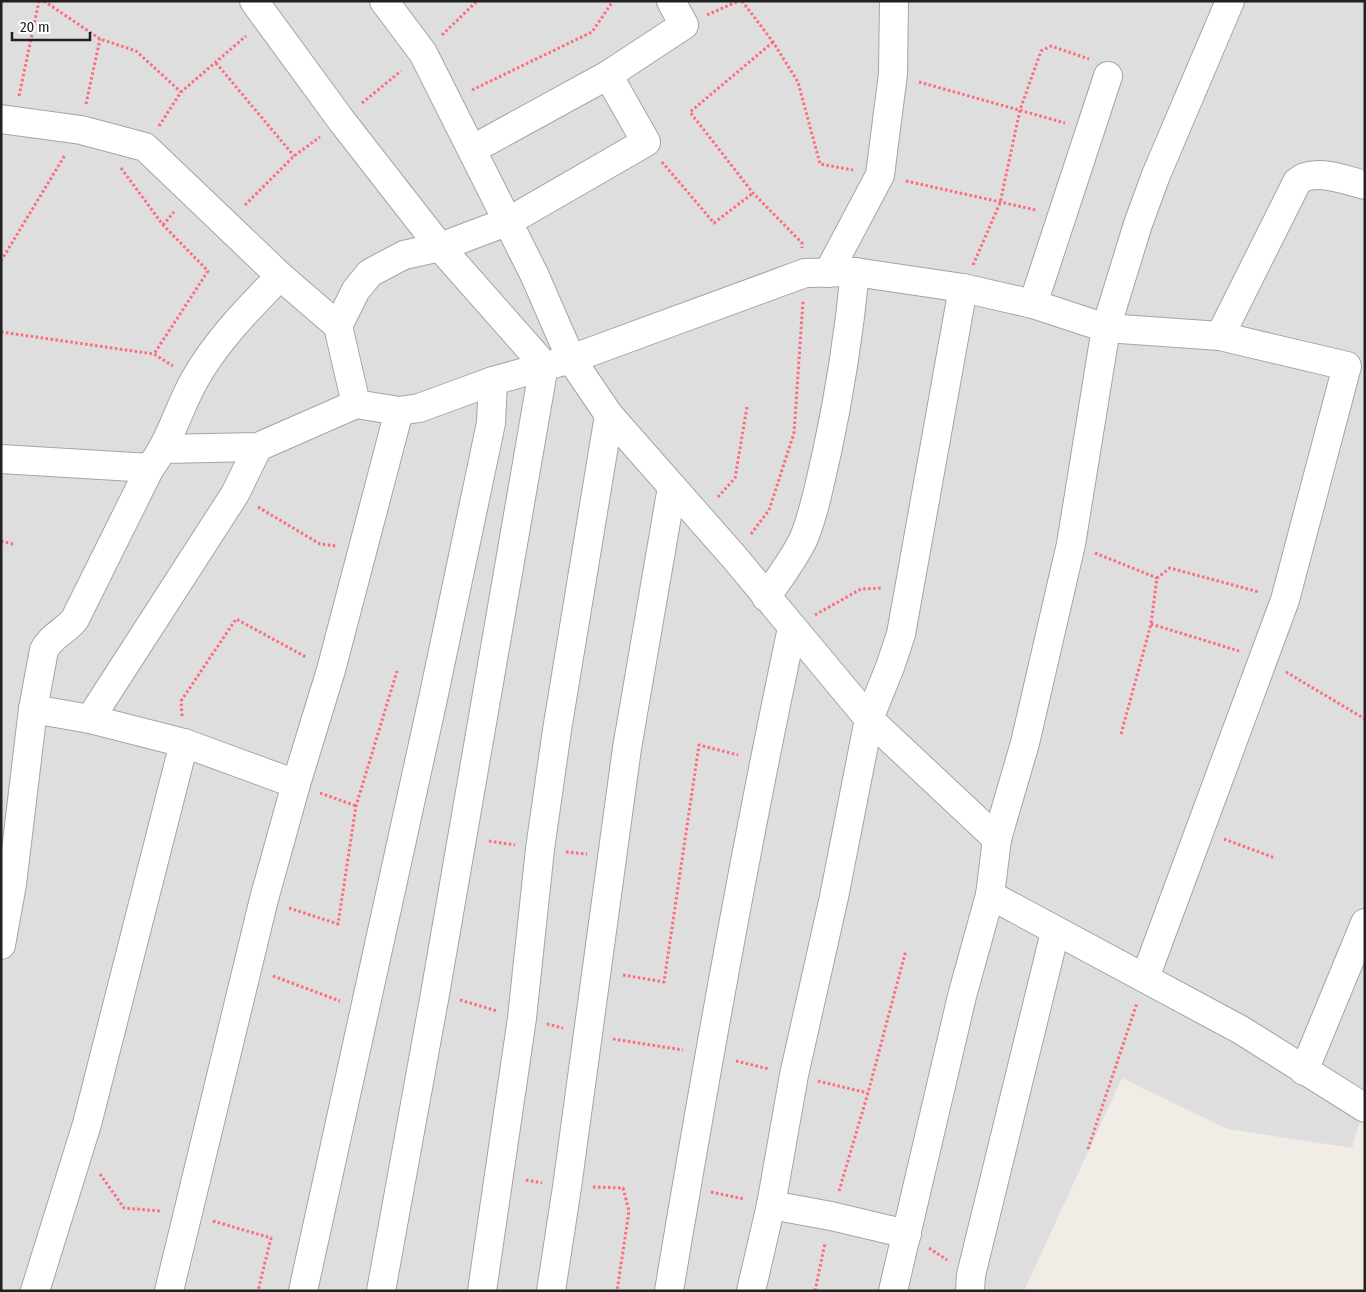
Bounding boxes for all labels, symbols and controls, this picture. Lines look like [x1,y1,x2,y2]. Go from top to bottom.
scale bar [12,10,90,42]
text: 20 m [20,18,50,36]

